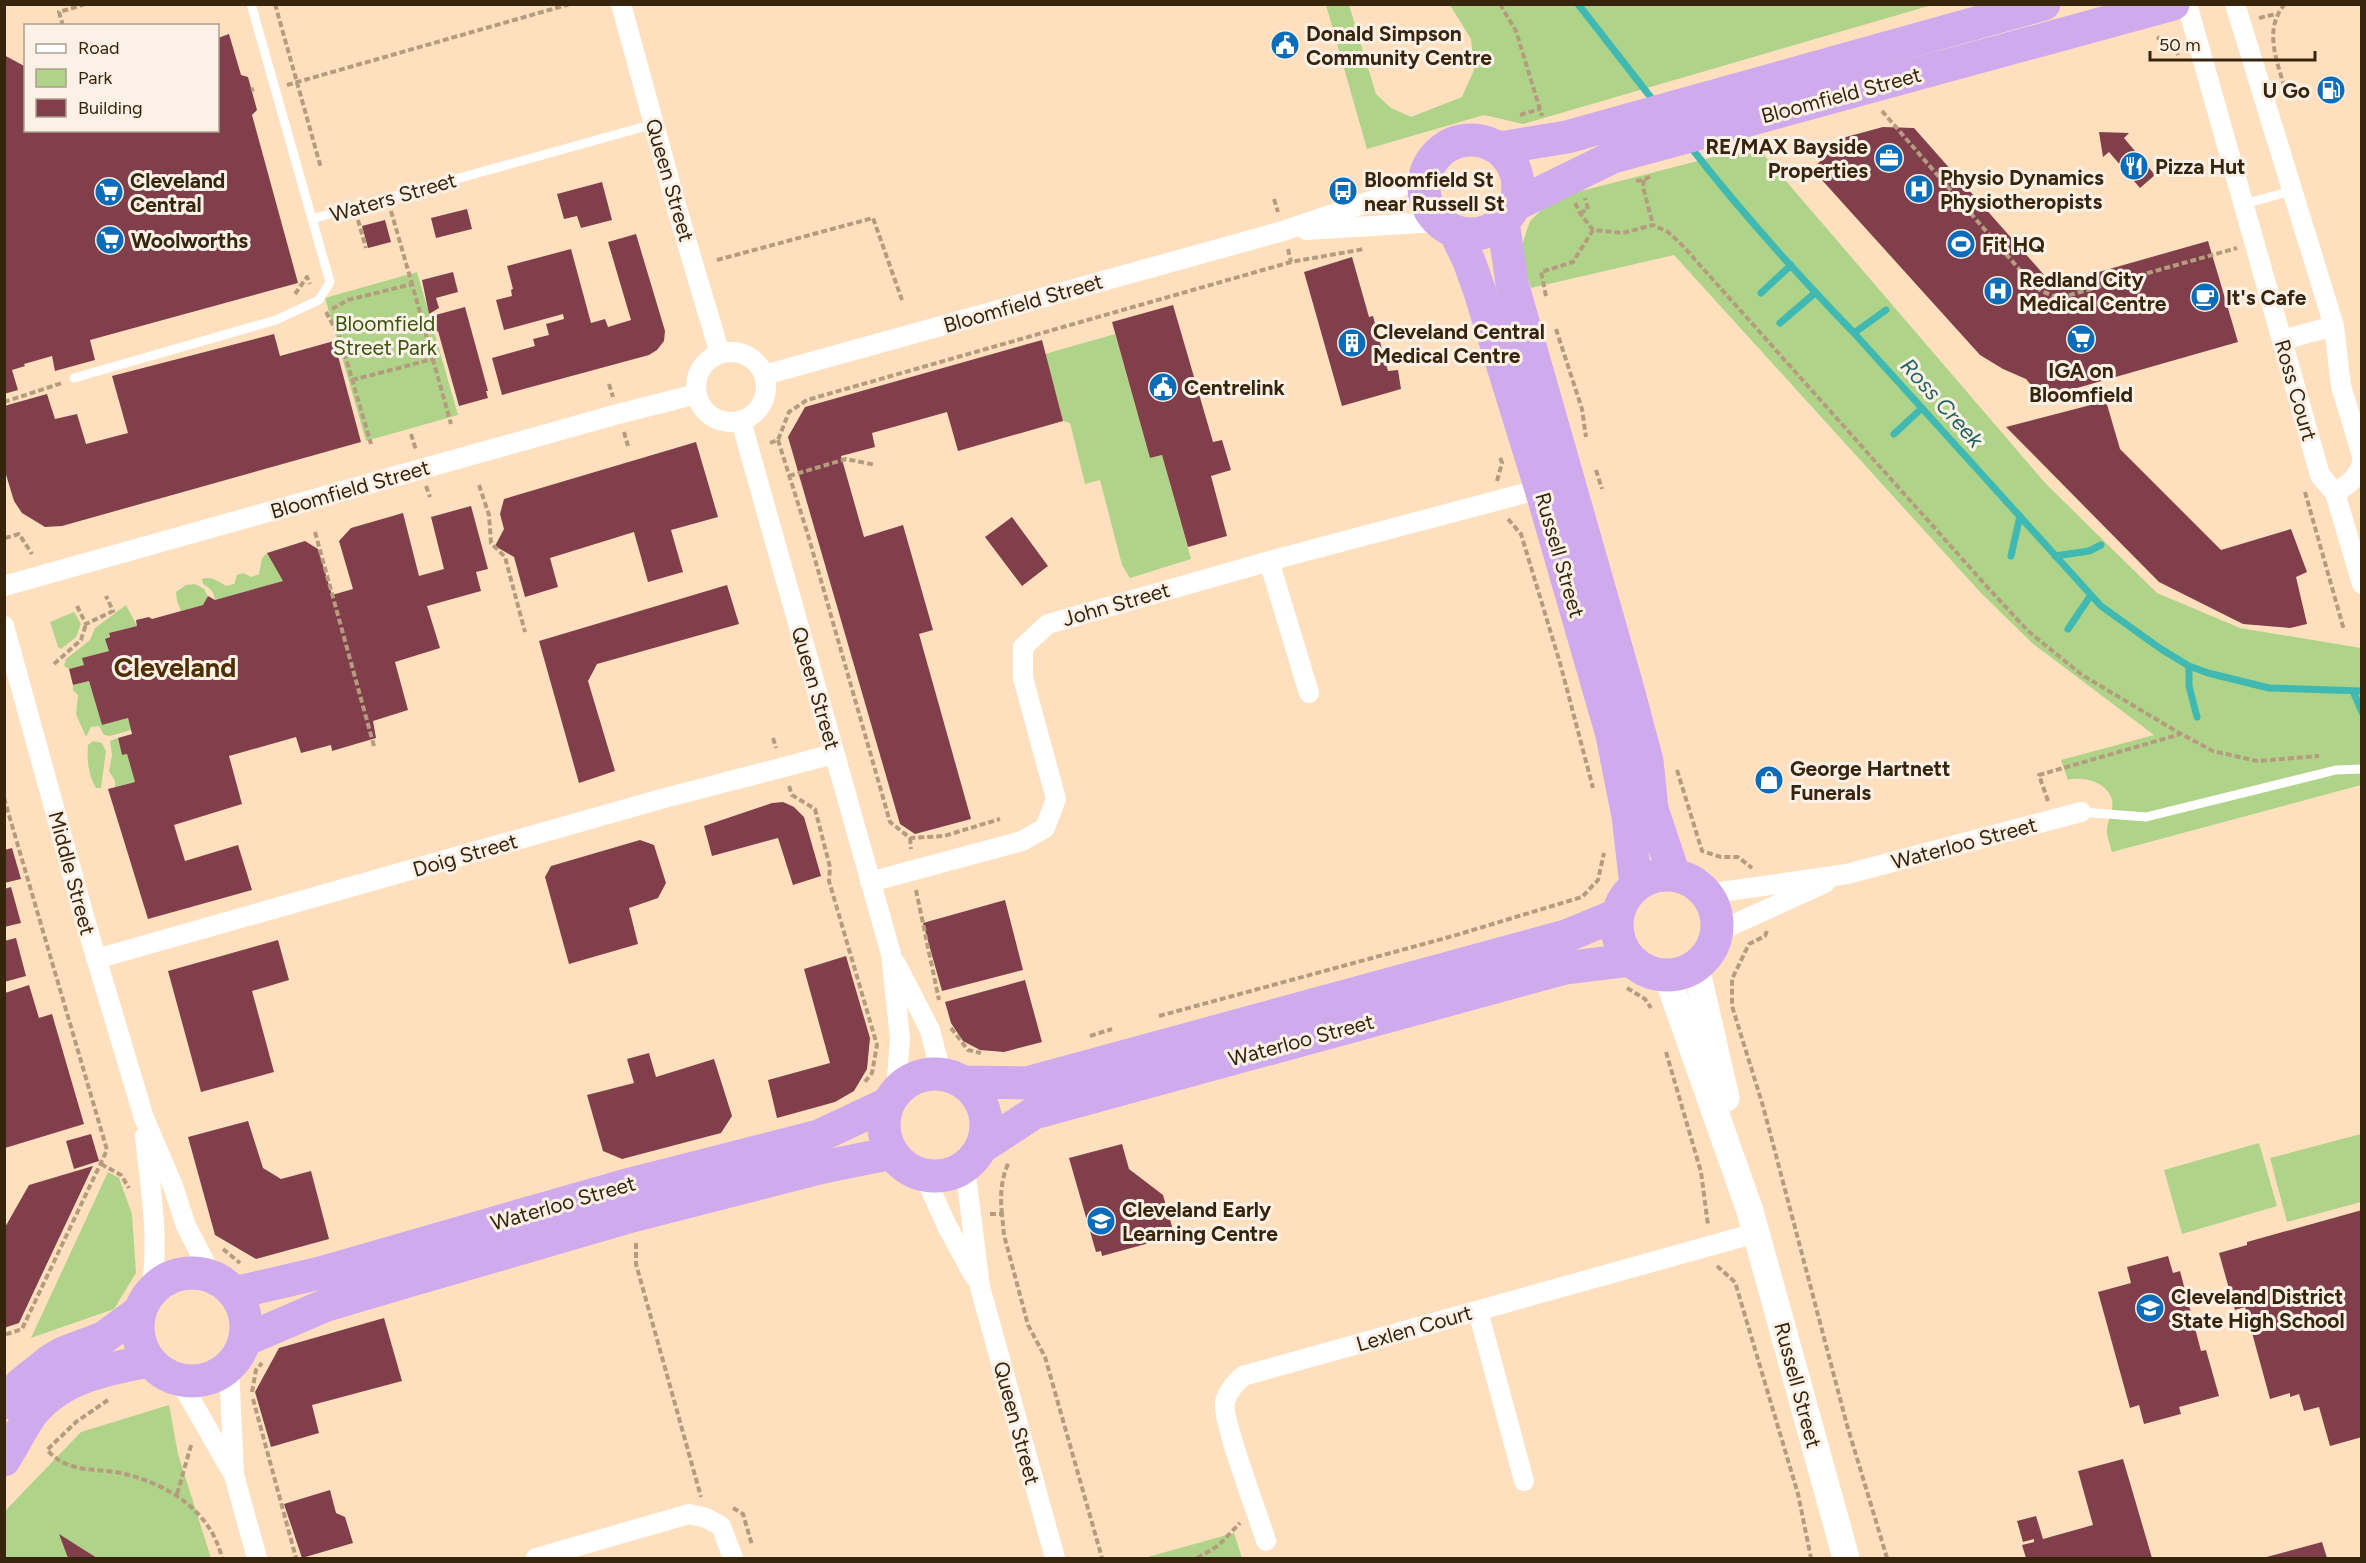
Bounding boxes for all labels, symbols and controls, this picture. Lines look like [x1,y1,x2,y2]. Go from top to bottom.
place label: Donald Simpson Community Centre [1306,21,1492,70]
legend [24,24,219,132]
scale bar [2150,24,2315,62]
public building icon: Donald Simpson Community Centre [1269,29,1301,61]
text: 50 m [2159,34,2201,56]
text: Road [78,37,119,59]
street label: Bloomfield Street [1758,62,1924,128]
text: Park [78,67,113,89]
fuel station icon: U Go [2315,74,2347,106]
place label: U Go [2262,78,2310,103]
text: Building [78,97,143,119]
street label: Queen Street [641,116,699,244]
place label: RE/MAX Bayside Properties [1706,134,1868,183]
office icon: RE/MAX Bayside Properties [1873,142,1905,174]
restaurant icon: Pizza Hut [2118,150,2150,182]
place label: Pizza Hut [2155,154,2246,179]
place label: Physio Dynamics Physiotheropists [1940,165,2104,214]
street label: Waters Street [327,167,459,227]
place label: Bloomfield St near Russell St [1364,167,1505,216]
place label: Cleveland Central [130,168,225,217]
hospital icon: Physio Dynamics Physiotheropists [1903,173,1935,205]
bus stop icon: Bloomfield St near Russell St [1327,175,1359,207]
supermarket icon: Cleveland Central [93,176,125,208]
supermarket icon: Woolworths [94,224,126,256]
place label: Woolworths [131,228,248,253]
sports icon: Fit HQ [1945,228,1977,260]
place label: Fit HQ [1982,232,2045,257]
place label: Redland City Medical Centre [2019,267,2167,316]
street label: Bloomfield Street [940,268,1106,338]
hospital icon: Redland City Medical Centre [1982,275,2014,307]
cafe icon: It's Cafe [2189,281,2221,313]
place label: It's Cafe [2226,285,2307,310]
park label: Bloomfield Street Park [333,311,438,360]
place label: Cleveland Central Medical Centre [1373,319,1545,368]
supermarket icon: IGA on Bloomfield [2065,323,2097,355]
building icon: Cleveland Central Medical Centre [1336,327,1368,359]
street label: Ross Court [2270,336,2322,444]
water label: Ross Creek [1895,353,1990,454]
place label: IGA on Bloomfield [2029,358,2133,407]
public building icon: Centrelink [1147,371,1179,403]
place label: Centrelink [1184,375,1285,400]
street label: Bloomfield Street [267,454,433,524]
street label: Russell Street [1530,489,1590,621]
street label: John Street [1059,577,1173,631]
street label: Queen Street [787,624,845,752]
district label: Cleveland [114,651,236,684]
place label: George Hartnett Funerals [1790,756,1950,805]
shop icon: George Hartnett Funerals [1753,764,1785,796]
street label: Middle Street [43,808,101,938]
street label: Waterloo Street [1889,812,2039,874]
street label: Doig Street [410,828,520,882]
street label: Waterloo Street [1226,1009,1376,1071]
street label: Waterloo Street [488,1170,638,1236]
place label: Cleveland Early Learning Centre [1122,1197,1278,1246]
school or university icon: Cleveland Early Learning Centre [1085,1205,1117,1237]
place label: Cleveland District State High School [2171,1284,2345,1333]
school or university icon: Cleveland District State High School [2134,1292,2166,1324]
street label: Lexlen Court [1353,1300,1475,1356]
street label: Russell Street [1769,1319,1827,1451]
street label: Queen Street [989,1359,1045,1487]

